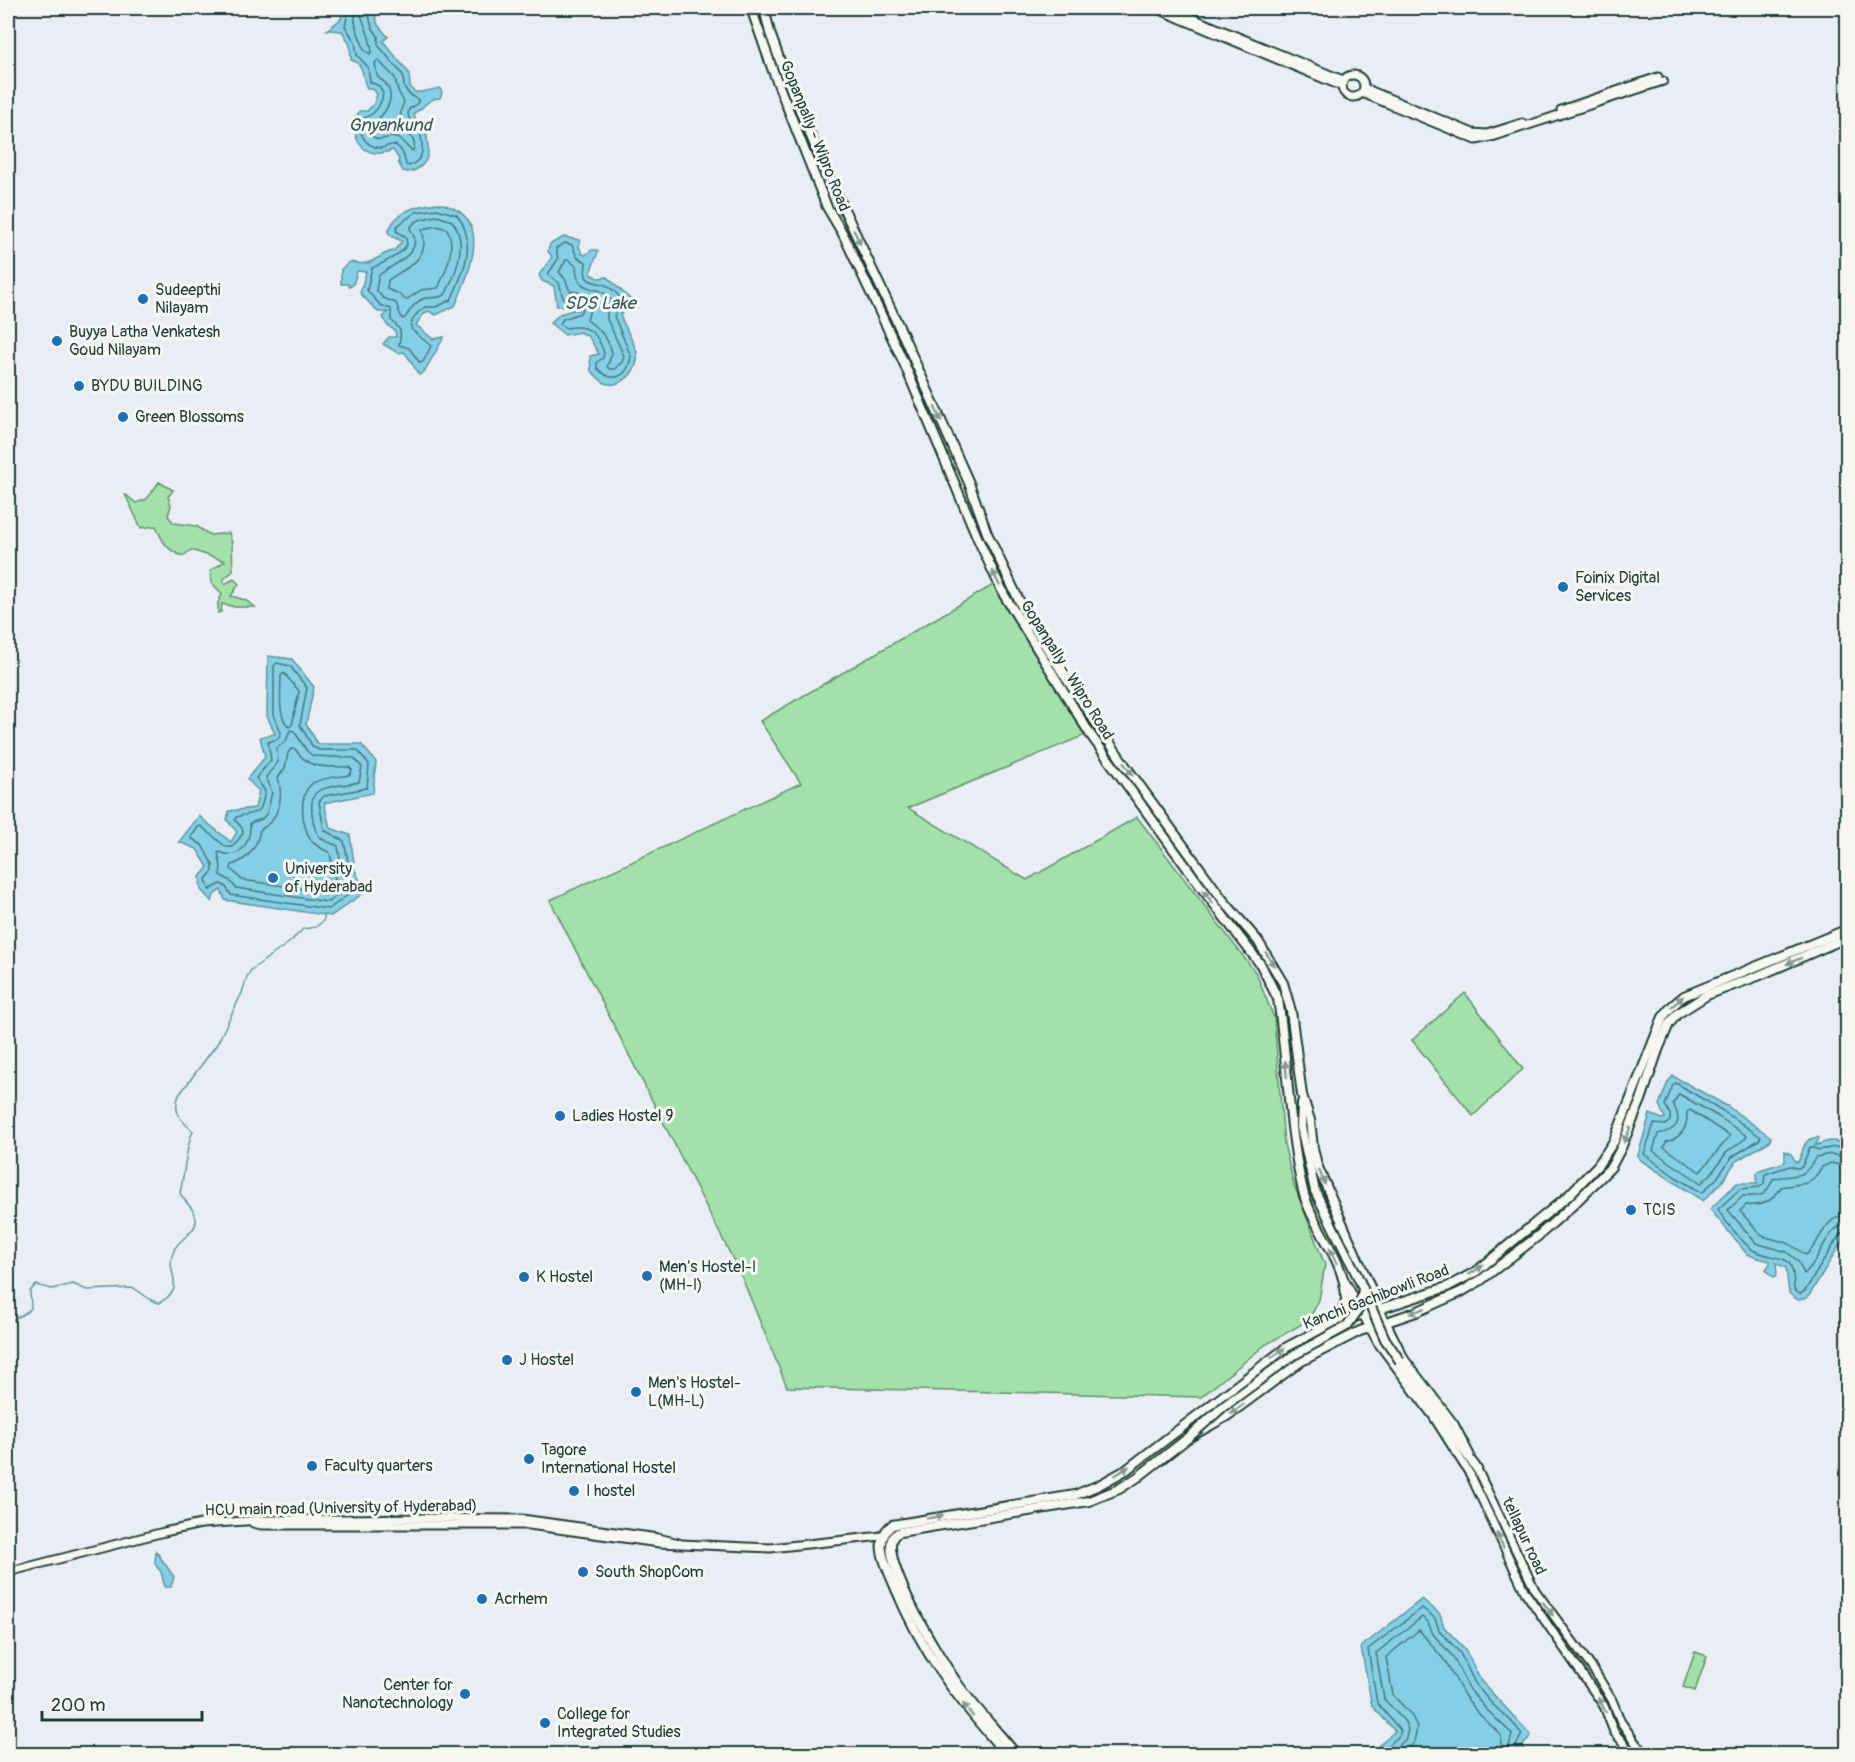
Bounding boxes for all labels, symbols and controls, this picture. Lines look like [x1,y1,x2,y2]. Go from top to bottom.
street label: Gopanpally - Wipro Road [776,58,854,214]
water label: Gnyankund [348,114,434,137]
one-way arrow [852,228,861,245]
place label: Sudeepthi Nilayam [155,280,221,318]
marker: Sudeepthi Nilayam [136,292,150,306]
water label: SDS Lake [564,292,638,315]
place label: Buyya Latha Venkatesh Goud Nilayam [69,322,220,360]
marker: Buyya Latha Venkatesh Goud Nilayam [50,334,64,348]
place label: BYDU BUILDING [91,376,203,396]
marker: BYDU BUILDING [72,379,86,393]
one-way arrow [933,405,943,423]
place label: Green Blossoms [135,407,244,427]
marker: Green Blossoms [116,410,130,424]
one-way arrow [991,568,1001,586]
place label: Foinix Digital Services [1575,568,1660,606]
marker: Foinix Digital Services [1556,580,1570,594]
street label: Gopanpally - Wipro Road [1016,597,1118,743]
one-way arrow [1122,761,1134,777]
place label: University of Hyderabad [285,859,373,897]
marker: University of Hyderabad [266,871,280,885]
one-way arrow [1202,889,1215,905]
one-way arrow [1264,951,1275,967]
one-way arrow [1785,957,1803,966]
one-way arrow [1670,995,1685,1009]
one-way arrow [1281,1060,1291,1079]
place label: Ladies Hostel 9 [572,1106,673,1126]
marker: Ladies Hostel 9 [553,1109,567,1123]
one-way arrow [1622,1127,1632,1145]
one-way arrow [1318,1168,1327,1186]
place label: TCIS [1643,1200,1676,1220]
marker: TCIS [1624,1203,1638,1217]
one-way arrow [1329,1248,1338,1265]
place label: Men's Hostel-I (MH-I) [659,1257,756,1295]
street label: Kanchi Gachibowli Road [1300,1260,1452,1334]
one-way arrow [1467,1264,1483,1276]
place label: K Hostel [536,1267,593,1287]
marker: Men's Hostel-I (MH-I) [640,1269,654,1283]
marker: K Hostel [517,1270,531,1284]
one-way arrow [1408,1306,1426,1316]
one-way arrow [1270,1348,1285,1360]
place label: J Hostel [519,1350,574,1370]
marker: J Hostel [500,1353,514,1367]
place label: Men's Hostel- L(MH-L) [648,1373,741,1411]
marker: Men's Hostel- L(MH-L) [629,1385,643,1399]
one-way arrow [1229,1403,1245,1415]
place label: Tagore International Hostel [541,1440,676,1478]
marker: Tagore International Hostel [522,1452,536,1466]
place label: Faculty quarters [324,1456,433,1476]
marker: Faculty quarters [305,1459,319,1473]
one-way arrow [1114,1465,1130,1477]
place label: I hostel [586,1481,635,1501]
marker: I hostel [567,1484,581,1498]
street label: tellapur road [1497,1493,1551,1578]
street label: HCU main road (University of Hyderabad) [205,1496,477,1520]
one-way arrow [926,1513,945,1522]
one-way arrow [1496,1531,1505,1548]
place label: South ShopCom [595,1562,704,1582]
marker: South ShopCom [576,1565,590,1579]
place label: Acrhem [494,1589,548,1609]
marker: Acrhem [475,1592,489,1606]
one-way arrow [1542,1601,1554,1616]
place label: Center for Nanotechnology [342,1675,453,1713]
scale bar [42,1684,202,1722]
marker: Center for Nanotechnology [458,1687,472,1701]
text: 200 m [51,1694,106,1717]
one-way arrow [1597,1697,1607,1714]
one-way arrow [961,1702,974,1718]
place label: College for Integrated Studies [557,1704,681,1742]
marker: College for Integrated Studies [538,1716,552,1730]

